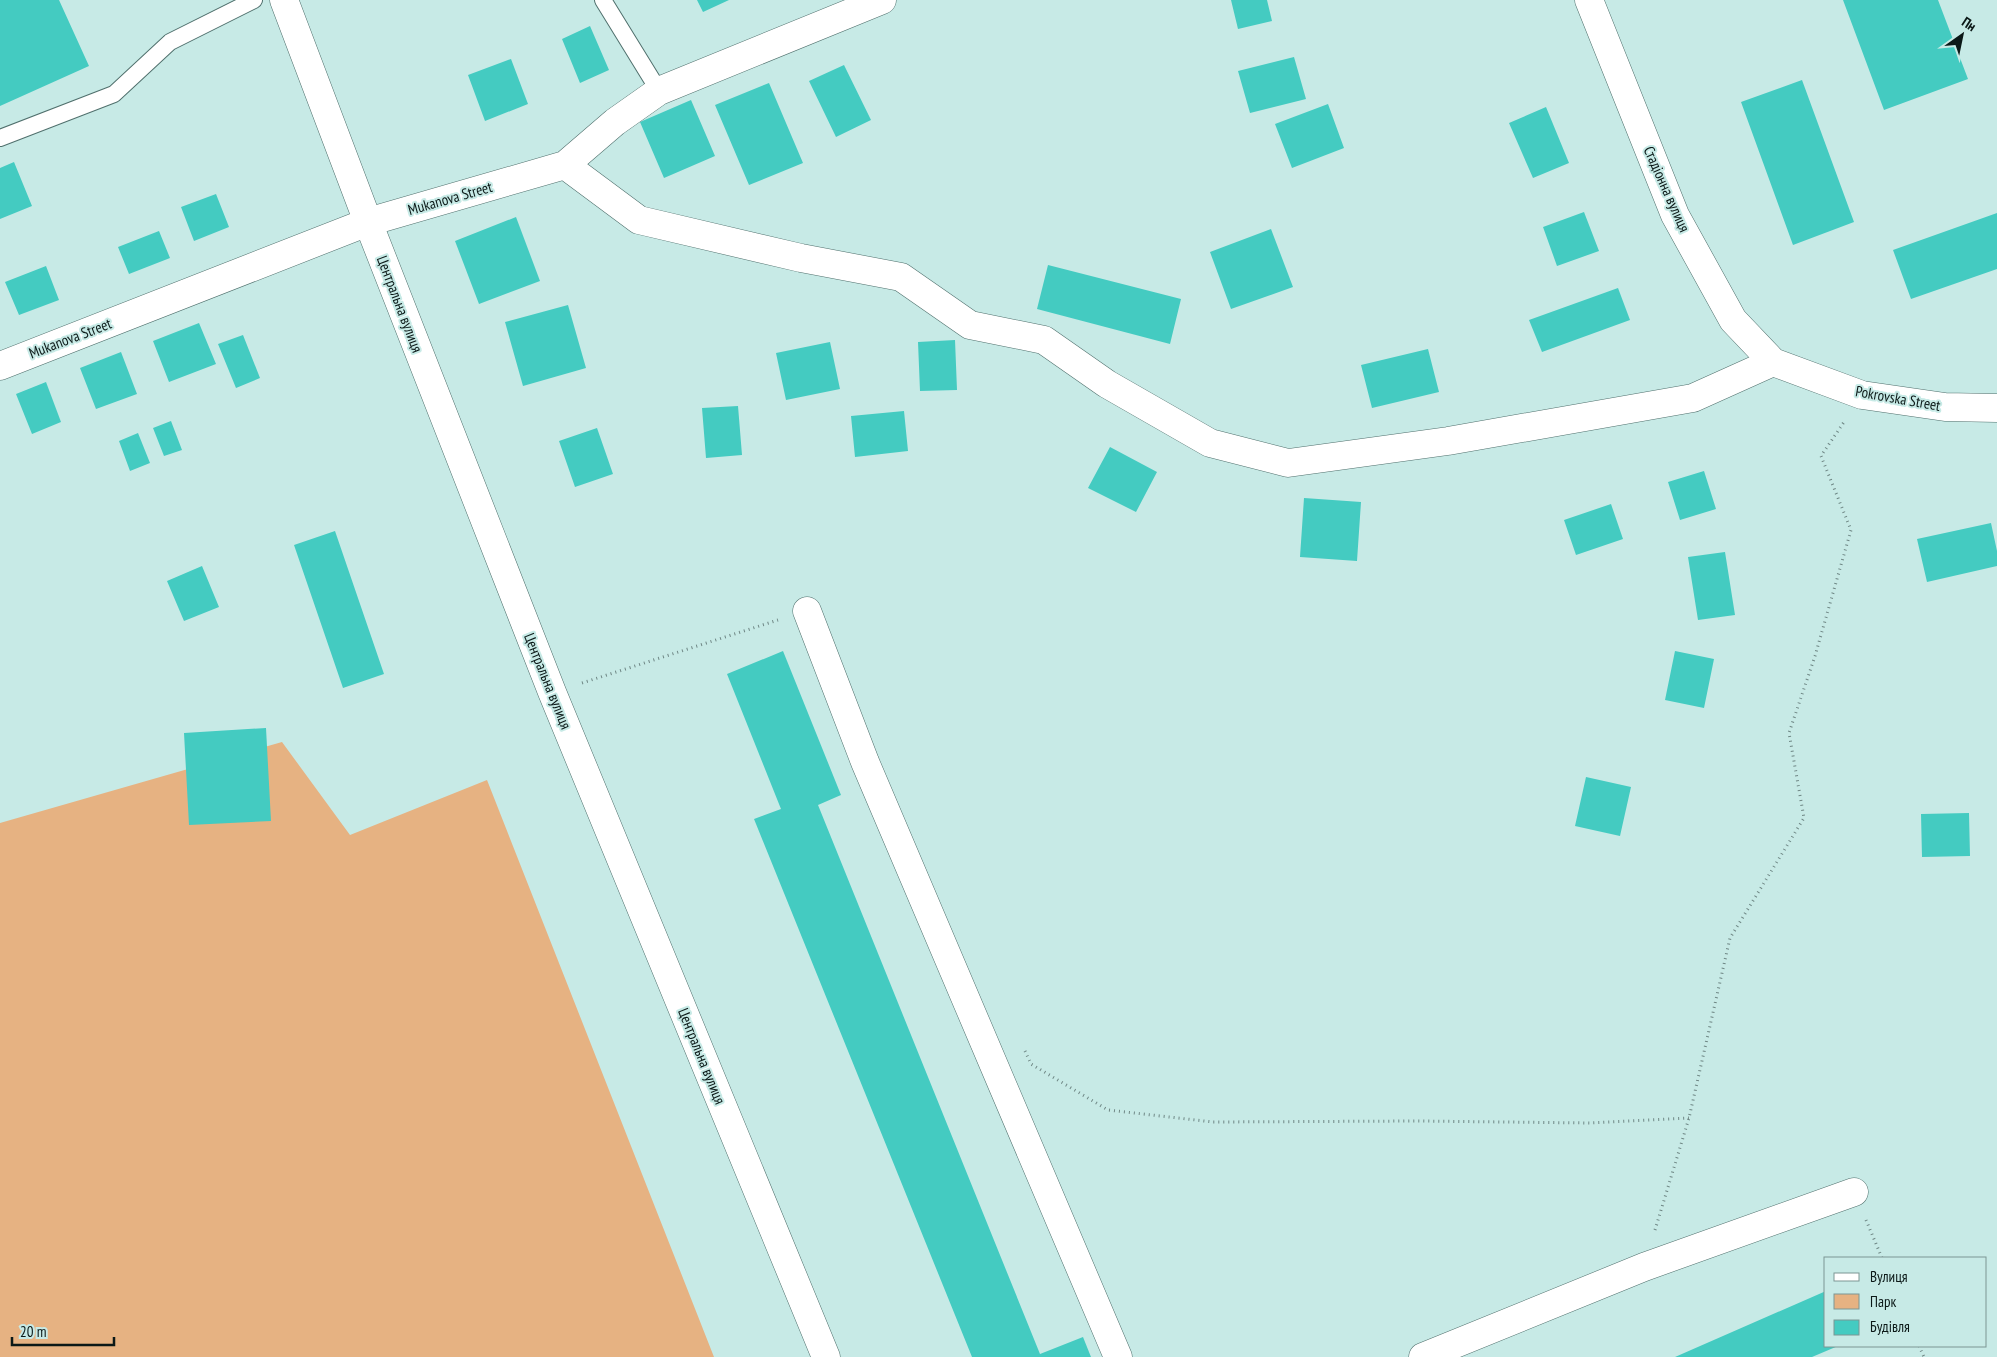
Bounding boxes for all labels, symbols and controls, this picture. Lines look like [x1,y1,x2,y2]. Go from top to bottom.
north arrow [1937,10,1987,60]
text: Пн [1958,13,1980,35]
street label: Стадіонна вулиця [1640,143,1694,235]
street label: Mukanova Street [406,177,494,219]
street label: Центральна вулиця [373,253,427,355]
street label: Mukanova Street [26,314,114,362]
street label: Pokrovska Street [1854,381,1942,415]
street label: Центральна вулиця [520,630,576,732]
street label: Центральна вулиця [674,1005,730,1107]
legend [1824,1257,1987,1347]
text: Вулиця [1870,1267,1908,1286]
text: Парк [1870,1292,1896,1311]
scale bar [12,1314,115,1346]
text: Будівля [1870,1317,1910,1336]
text: 20 m [20,1322,46,1341]

